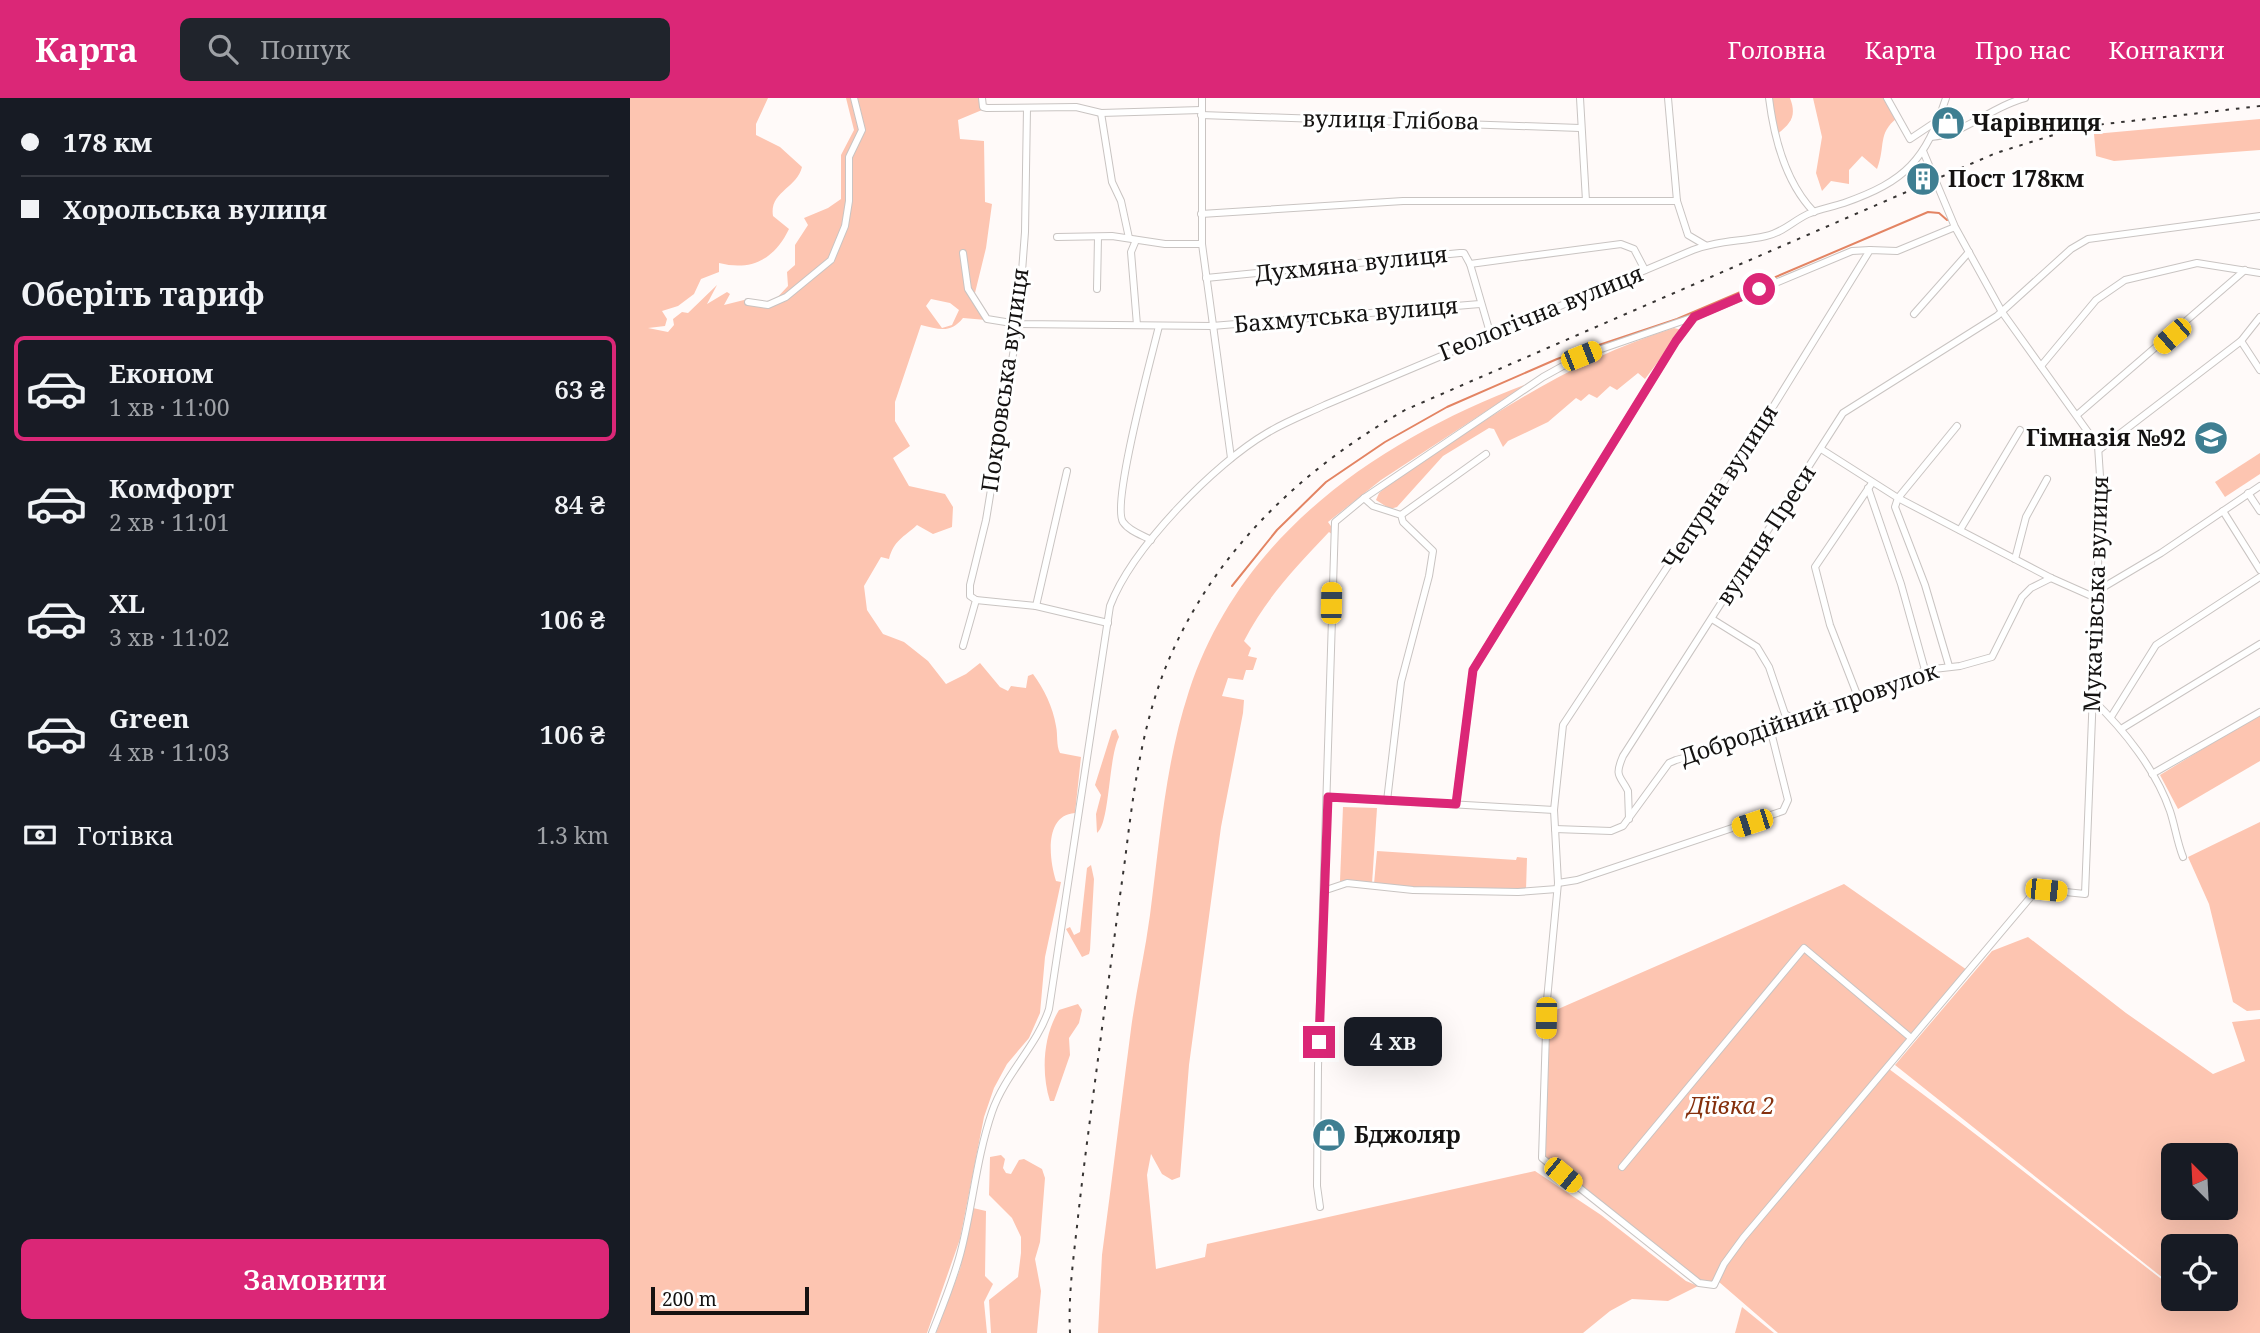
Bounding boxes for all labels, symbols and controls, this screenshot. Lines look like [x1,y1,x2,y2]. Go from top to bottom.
search box [180,18,670,81]
text: Карта [35,27,138,72]
icon: search [204,30,242,68]
text: Пошук [260,31,350,67]
text: Головна [1727,33,1827,66]
text: Карта [1865,33,1937,66]
text: Про нас [1975,33,2071,66]
text: Контакти [2109,33,2225,66]
street label: вулиця Глібова [1302,101,1480,137]
shop icon: Чарівниця [1929,104,1967,142]
place label: Чарівниця [1972,106,2101,138]
text: 178 км [63,124,152,160]
building icon: Пост 178км [1904,160,1942,198]
place label: Пост 178км [1948,162,2084,194]
text: Хорольська вулиця [63,191,327,227]
street label: Духмяна вулиця [1253,237,1449,289]
street label: Геологічна вулиця [1434,256,1647,368]
street label: Покровська вулиця [972,266,1036,494]
text: Оберіть тариф [21,272,265,315]
route start [1743,273,1775,305]
street label: Бахмутська вулиця [1232,288,1460,340]
car [2150,314,2195,358]
car [1558,338,1605,374]
text: Економ [109,355,213,391]
icon: car [25,357,88,420]
text: 63 ₴ [554,371,605,407]
text: 1 хв · 11:00 [109,391,230,423]
street label: Чепурна вулиця [1654,398,1785,575]
school or university icon: Гімназія №92 [2192,419,2230,457]
place label: Гімназія №92 [2026,421,2186,453]
street label: вулиця Преси [1708,458,1823,611]
text: Комфорт [109,470,234,506]
icon: car [25,472,88,535]
street label: Мукачівська вулиця [2075,475,2115,713]
text: 84 ₴ [554,486,605,522]
text: 2 хв · 11:01 [109,506,230,538]
car [1321,582,1342,624]
text: XL [109,585,145,621]
icon: car [25,587,88,650]
text: 106 ₴ [540,601,605,637]
text: 3 хв · 11:02 [109,621,230,653]
street label: Добродійний провулок [1675,654,1943,772]
text: Green [109,700,190,736]
icon: car [25,702,88,765]
text: 106 ₴ [540,716,605,752]
text: 4 хв · 11:03 [109,736,230,768]
car [1729,807,1776,839]
icon: cash [21,816,59,854]
text: Готівка [77,817,174,853]
text: 1.3 km [536,819,609,851]
car [2025,877,2068,903]
car [1536,997,1557,1039]
callout: 4 хв [1344,1018,1442,1066]
text: 4 хв [1370,1025,1416,1057]
route end [1303,1026,1335,1058]
park label: Діївка 2 [1685,1089,1775,1121]
shop icon: Бджоляр [1310,1116,1348,1154]
place label: Бджоляр [1354,1118,1461,1150]
north arrow [2161,1143,2238,1220]
map controls [2161,1143,2238,1311]
car [1541,1154,1586,1196]
button: locate [2161,1234,2238,1311]
button: Замовити [21,1239,609,1319]
scale bar [651,1284,808,1316]
text: 200 m [662,1286,717,1312]

